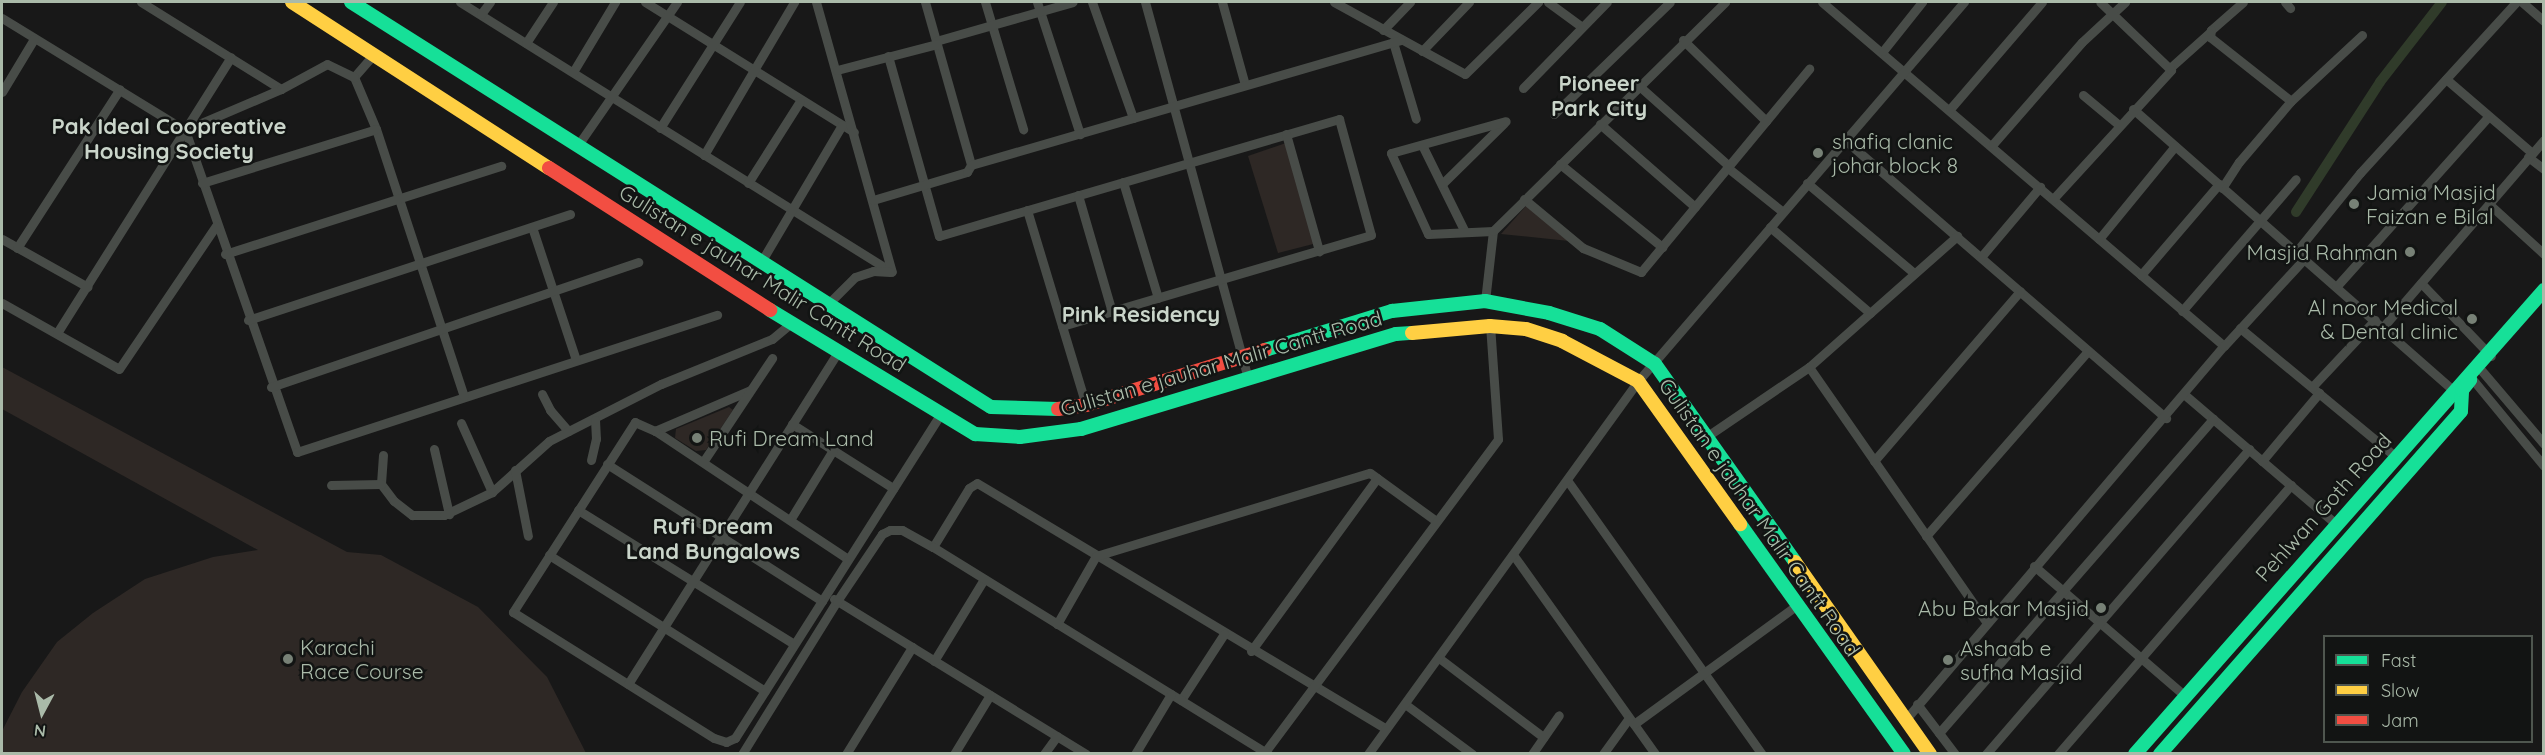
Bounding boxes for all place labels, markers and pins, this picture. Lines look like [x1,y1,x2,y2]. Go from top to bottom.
place label: shafiq clanic johar block 8 [1832,128,1958,178]
marker: shafiq clanic johar block 8 [1809,144,1827,162]
place label: Jamia Masjid Faizan e Bilal [2366,179,2496,229]
marker: Jamia Masjid Faizan e Bilal [2347,197,2361,211]
place label: Masjid Rahman [2247,239,2398,265]
marker: Masjid Rahman [2403,245,2417,259]
place label: Al noor Medical & Dental clinic [2308,294,2458,344]
marker: Al noor Medical & Dental clinic [2463,310,2481,328]
place label: Rufi Dream Land [709,425,874,451]
marker: Rufi Dream Land [690,431,704,445]
place label: Abu Bakar Masjid [1918,595,2089,621]
marker: Abu Bakar Masjid [2094,601,2108,615]
place label: Karachi Race Course [300,634,424,684]
place label: Ashaab e sufha Masjid [1960,635,2083,685]
marker: Karachi Race Course [281,652,295,666]
marker: Ashaab e sufha Masjid [1941,653,1955,667]

